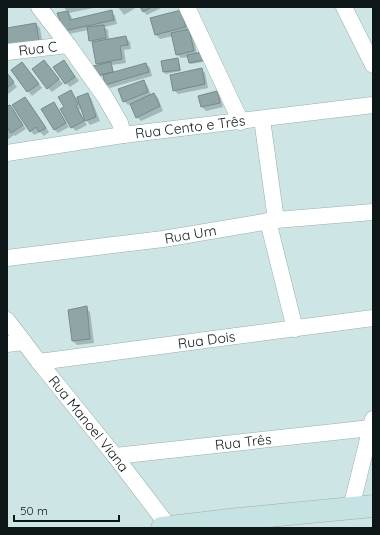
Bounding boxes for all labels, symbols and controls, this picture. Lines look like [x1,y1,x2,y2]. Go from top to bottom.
street label: Rua C [18,37,58,60]
street label: Rua Cento e Três [134,111,246,142]
street label: Rua Um [163,221,218,248]
street label: Rua Dois [177,327,236,353]
street label: Rua Manoel Viana [45,372,133,475]
street label: Rua Três [214,430,272,454]
scale bar [14,497,119,523]
text: 50 m [20,503,48,518]

